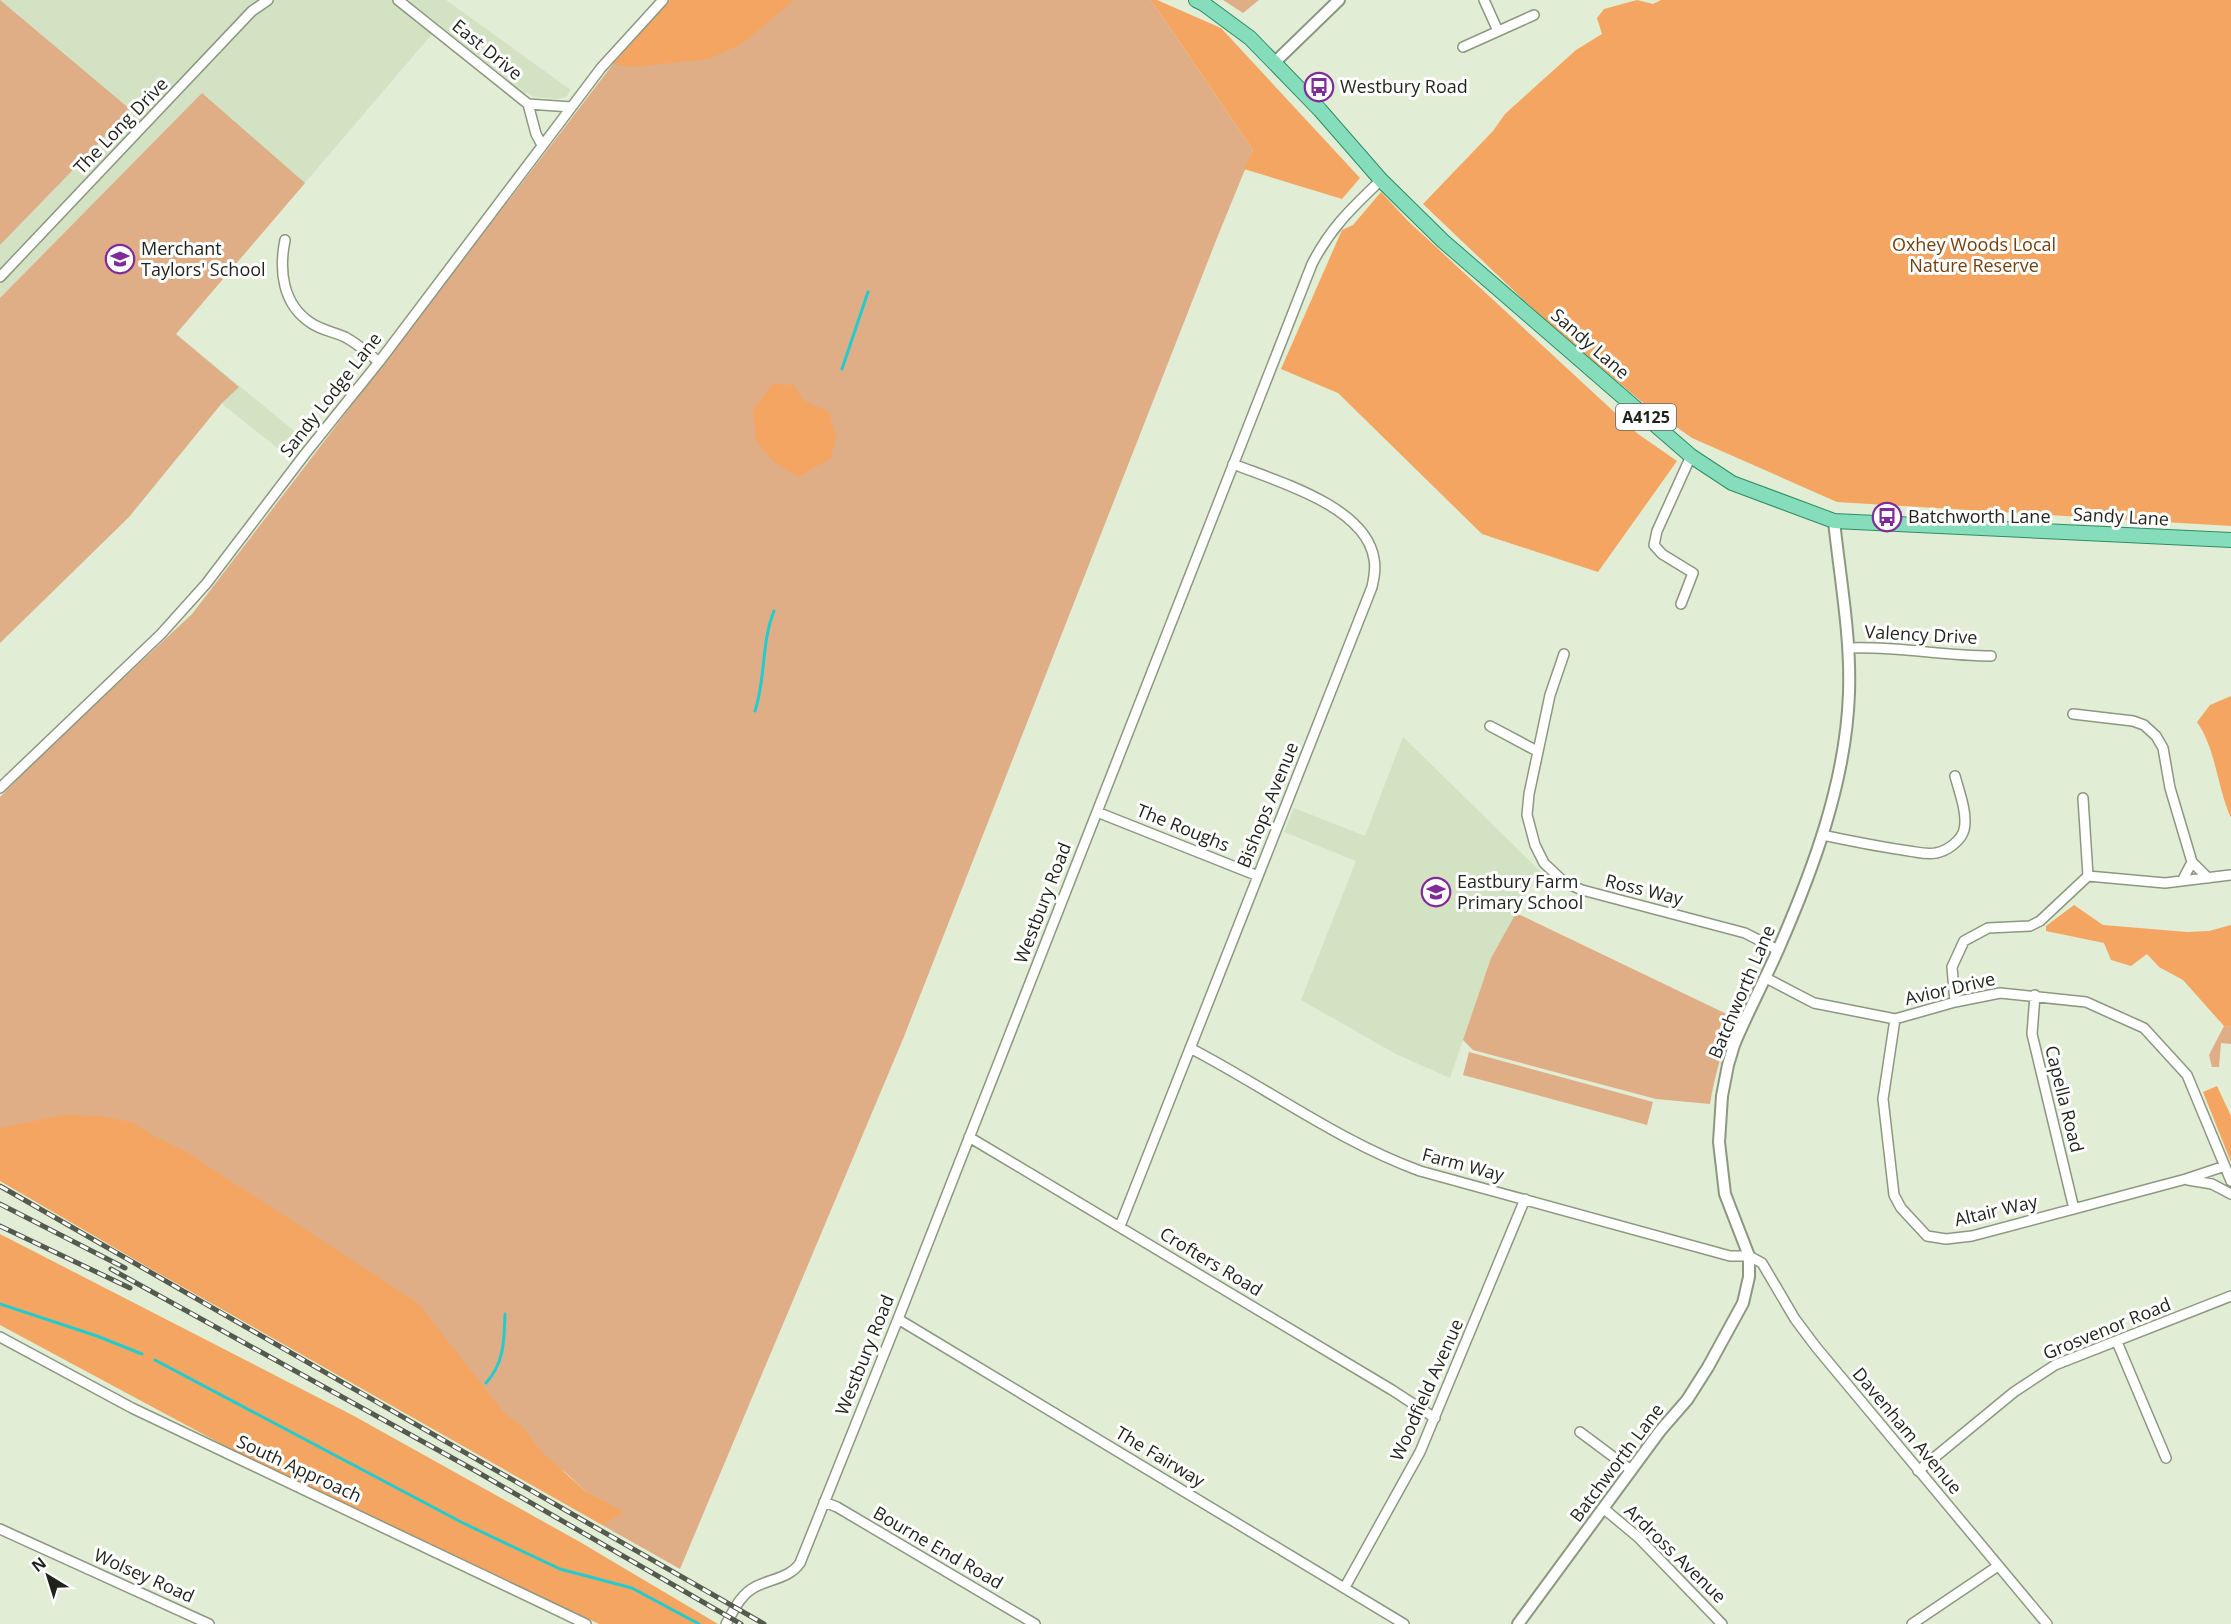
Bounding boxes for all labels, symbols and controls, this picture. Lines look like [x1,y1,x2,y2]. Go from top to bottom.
street label: East Drive [448,14,528,85]
bus stop icon: Westbury Road [1303,71,1335,103]
street label: The Long Drive [68,72,173,179]
place label: Westbury Road [1340,74,1468,98]
park label: Oxhey Woods Local Nature Reserve [1892,232,2056,277]
place label: Merchant Taylors' School [141,236,266,281]
school or university icon: Merchant Taylors' School [104,243,136,275]
street label: Sandy Lane [1546,303,1635,384]
street label: Sandy Lodge Lane [274,327,386,462]
road number: A4125 [1616,404,1676,430]
bus stop icon: Batchworth Lane [1871,501,1903,533]
street label: Sandy Lane [2072,502,2170,531]
place label: Batchworth Lane [1908,504,2051,528]
street label: Valency Drive [1864,619,1978,649]
street label: Bishops Avenue [1231,738,1303,871]
street label: The Roughs [1133,798,1233,857]
street label: Westbury Road [1008,839,1076,967]
street label: Ross Way [1603,868,1687,911]
place label: Eastbury Farm Primary School [1457,869,1583,914]
school or university icon: Eastbury Farm Primary School [1420,876,1452,908]
street label: Batchworth Lane [1702,921,1780,1062]
street label: Avior Drive [1902,966,1997,1010]
street label: Capella Road [2040,1043,2090,1155]
street label: Farm Way [1420,1142,1508,1187]
street label: Altair Way [1952,1189,2041,1231]
street label: Crofters Road [1156,1221,1267,1301]
street label: Westbury Road [829,1291,899,1418]
street label: Grosvenor Road [2039,1292,2174,1365]
street label: Woodfield Avenue [1384,1315,1468,1464]
street label: Davenham Avenue [1848,1362,1968,1499]
street label: Batchworth Lane [1564,1398,1669,1527]
street label: The Fairway [1112,1420,1210,1493]
street label: South Approach [233,1429,366,1508]
street label: Ardross Avenue [1620,1499,1732,1608]
street label: Bourne End Road [869,1500,1008,1594]
street label: Wolsey Road [91,1542,198,1608]
north arrow [18,1546,78,1606]
text: N [27,1552,51,1577]

